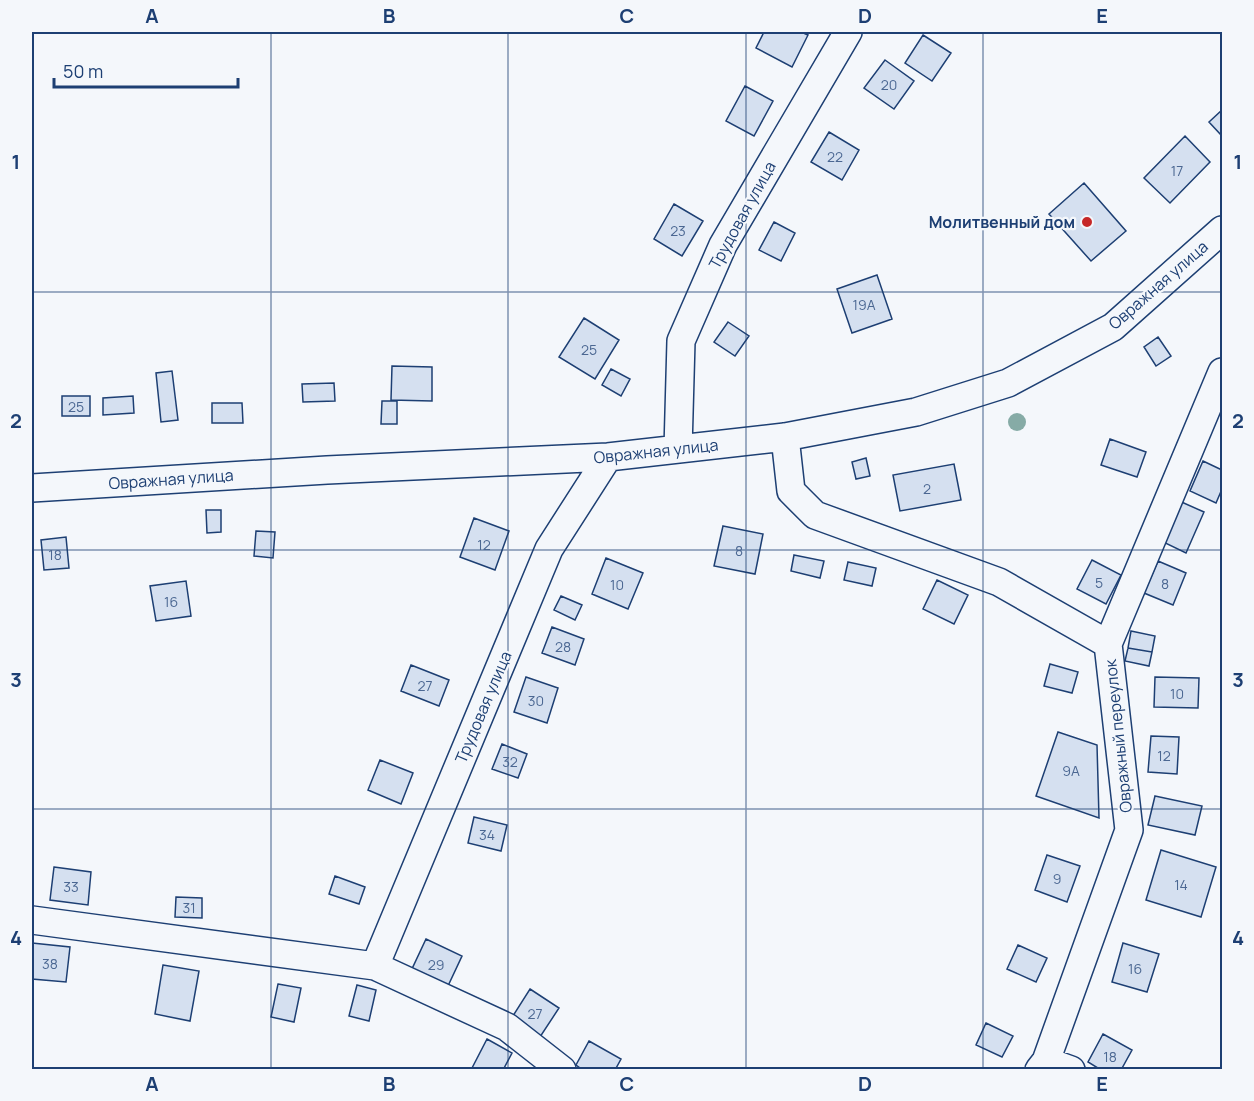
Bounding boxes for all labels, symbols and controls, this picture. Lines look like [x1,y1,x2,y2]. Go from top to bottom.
text: A [145,2,159,29]
text: B [383,2,396,29]
text: C [620,2,634,29]
text: D [858,2,872,29]
text: E [1096,2,1108,29]
scale bar [54,51,238,89]
text: 50 m [63,59,103,83]
house number: 20 [881,75,897,94]
house number: 22 [827,147,843,166]
text: 1 [12,148,20,175]
text: 1 [1234,148,1242,175]
street label: Трудовая улица [703,157,781,273]
house number: 17 [1171,161,1183,180]
place label: Молитвенный дом [929,211,1075,233]
marker: Молитвенный дом [1080,215,1094,229]
house number: 23 [670,221,686,240]
street label: Овражная улица [1104,236,1212,334]
house number: 19А [852,295,876,314]
house number: 25 [581,340,597,359]
house number: 25 [68,397,84,416]
text: 2 [10,407,22,434]
text: 2 [1232,407,1244,434]
street label: Овражная улица [593,434,719,468]
street label: Овражная улица [108,464,234,494]
house number: 2 [923,479,931,498]
house number: 12 [477,535,491,554]
house number: 8 [735,541,743,560]
house number: 18 [48,545,62,564]
house number: 5 [1095,573,1103,592]
house number: 8 [1161,574,1169,593]
house number: 10 [610,575,624,594]
house number: 16 [164,592,178,611]
house number: 28 [555,637,571,656]
street label: Трудовая улица [449,648,517,766]
street label: Овражный переулок [1099,657,1137,814]
text: 3 [10,666,22,693]
text: 3 [1232,666,1244,693]
house number: 27 [417,676,433,695]
house number: 10 [1170,684,1184,703]
house number: 30 [528,691,544,710]
house number: 12 [1157,746,1171,765]
house number: 32 [502,752,518,771]
house number: 9А [1062,761,1080,780]
house number: 34 [479,825,495,844]
house number: 9 [1053,869,1061,888]
house number: 14 [1174,875,1188,894]
house number: 33 [63,877,79,896]
house number: 31 [182,898,196,917]
text: 4 [10,924,22,951]
text: 4 [1232,924,1244,951]
house number: 38 [42,954,58,973]
house number: 29 [428,955,444,974]
house number: 16 [1128,959,1142,978]
house number: 27 [527,1004,543,1023]
house number: 18 [1103,1047,1117,1066]
text: A [145,1070,159,1097]
text: B [383,1070,396,1097]
text: C [620,1070,634,1097]
text: D [858,1070,872,1097]
text: E [1096,1070,1108,1097]

